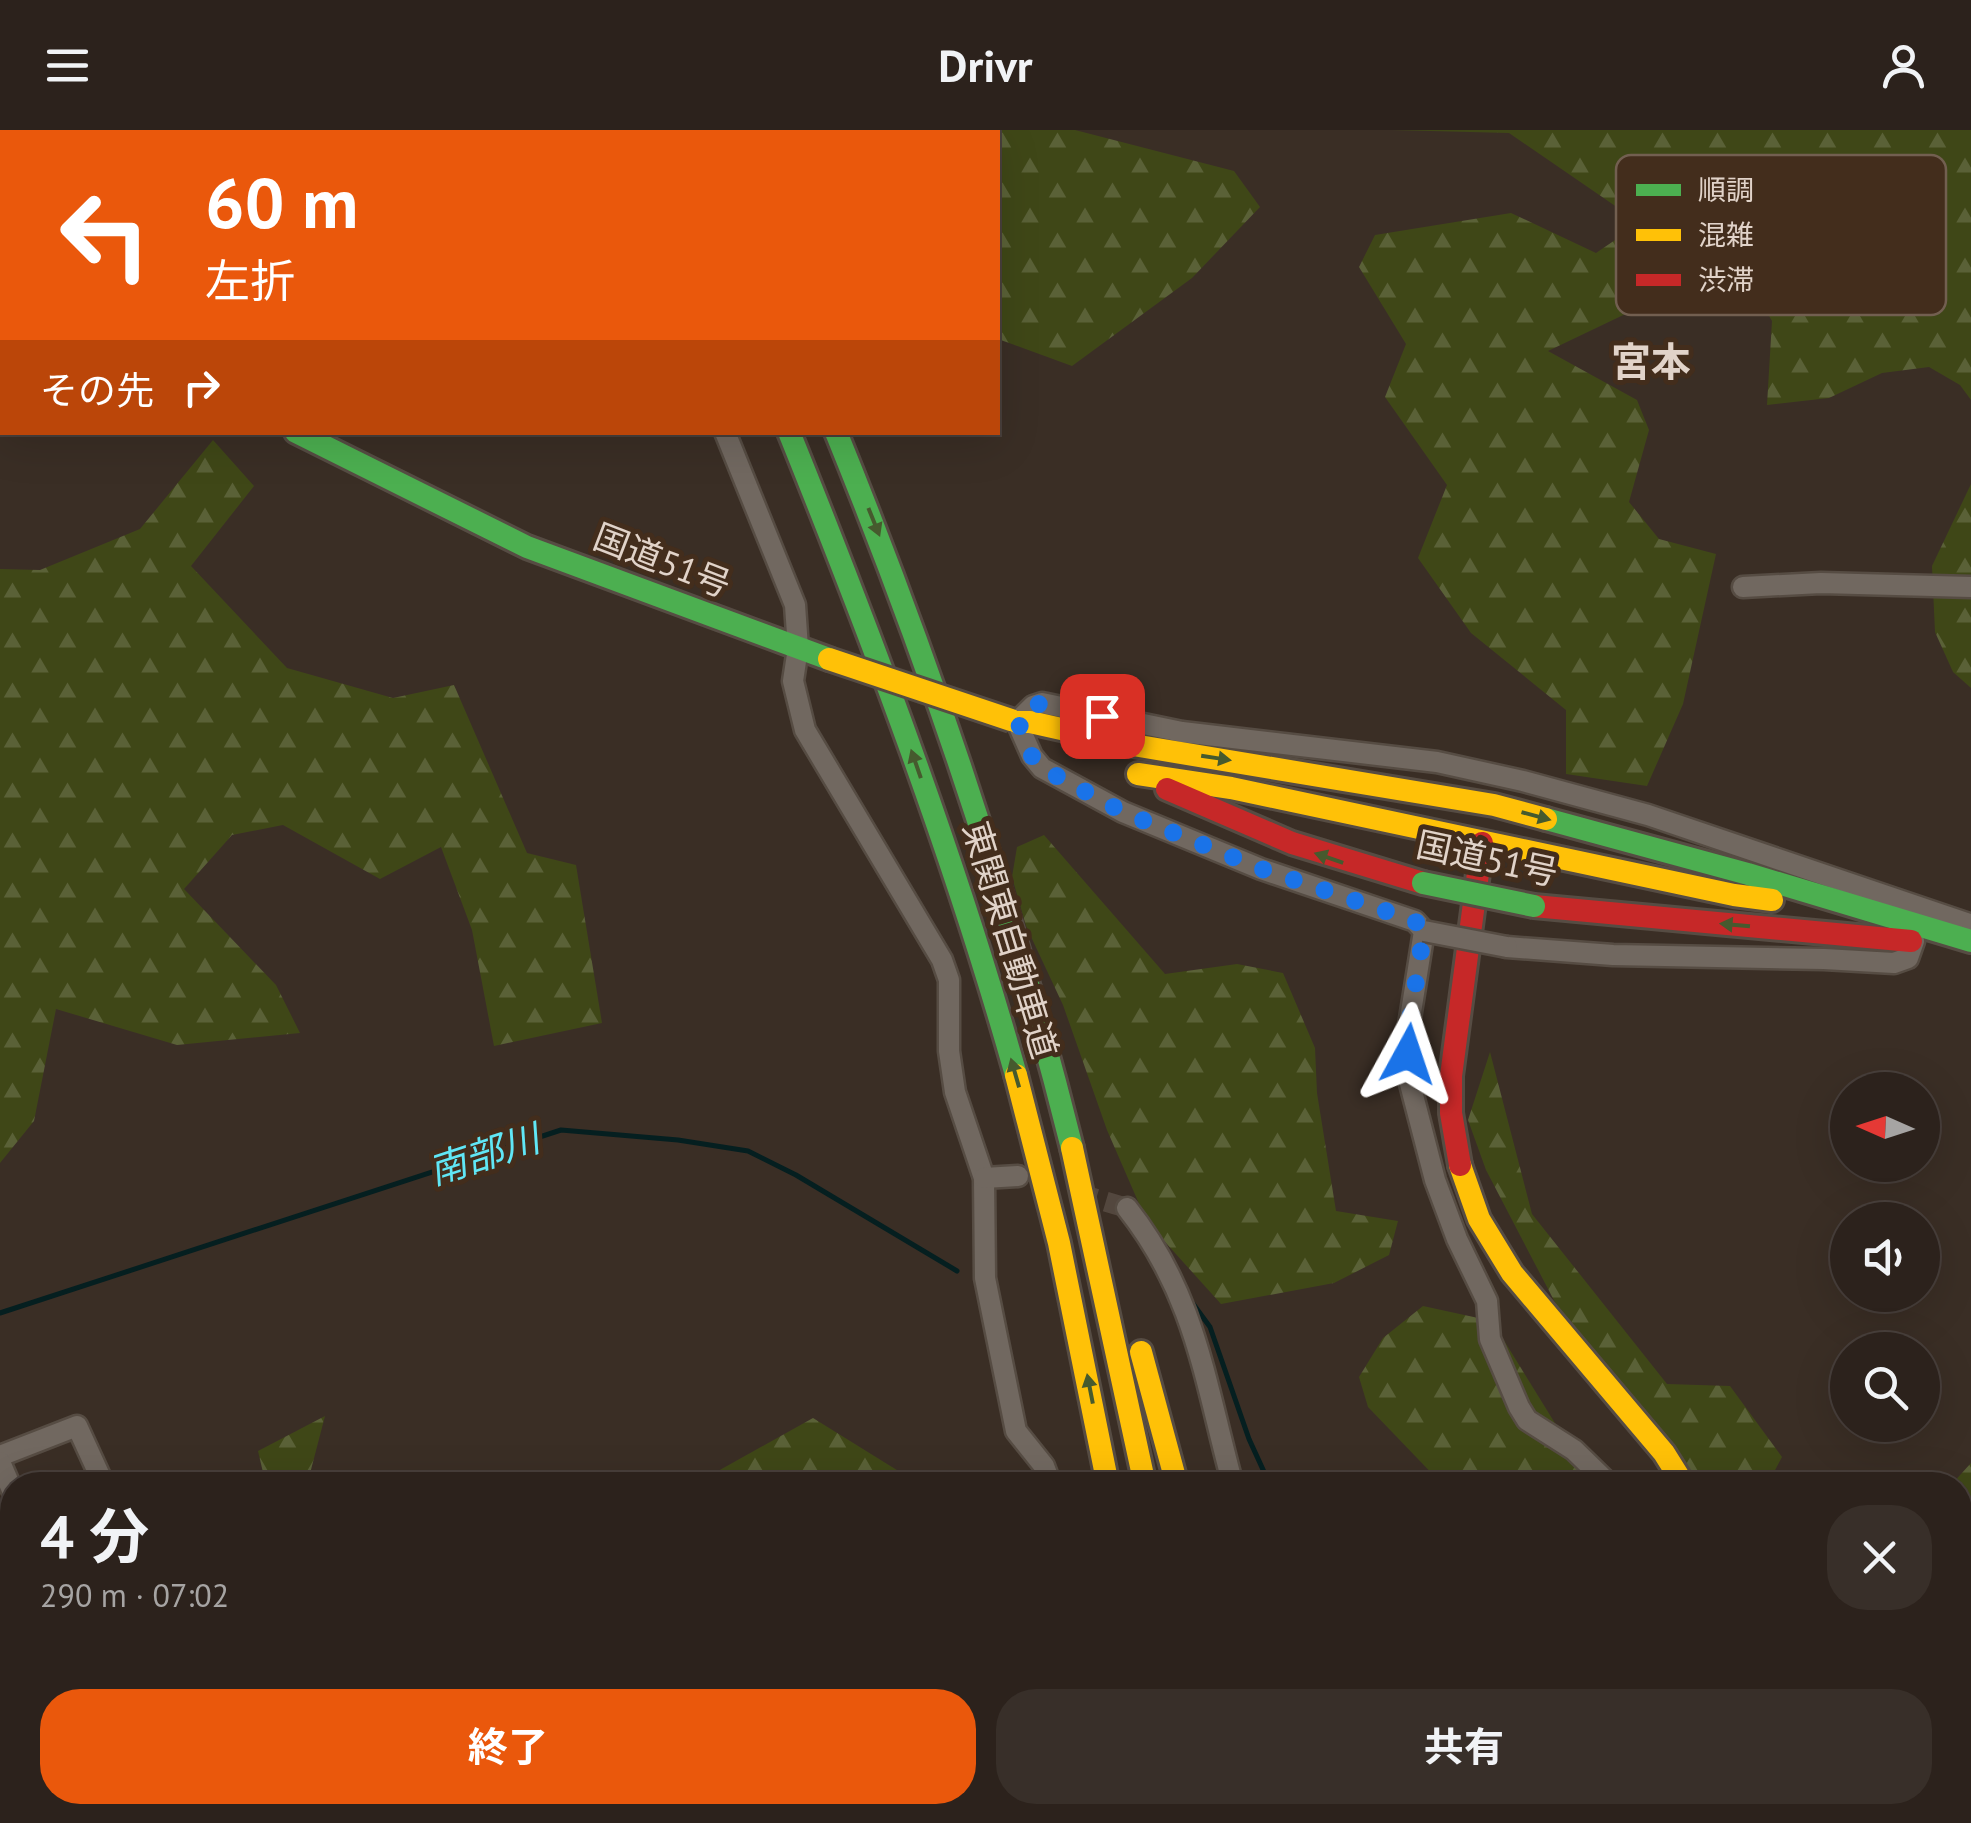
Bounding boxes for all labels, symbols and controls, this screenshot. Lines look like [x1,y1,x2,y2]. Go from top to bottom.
text: Drivr [938,36,1033,94]
icon: menu [40,38,95,93]
icon: person [1876,38,1931,93]
legend [1616,155,1946,315]
text: 60 m [205,157,358,247]
icon: left [40,170,170,300]
text: 順調 [1698,171,1754,208]
text: 混雑 [1698,216,1754,253]
text: 左折 [205,251,295,309]
text: 渋滞 [1698,261,1754,298]
district label: 宮本 [1611,335,1691,387]
icon: right [174,360,229,415]
text: その先 [40,365,154,414]
one-way arrow [866,507,882,537]
street label: 国道51号 [587,513,737,607]
pin [1060,674,1145,759]
icon: arrive [1075,689,1130,744]
one-way arrow [908,748,923,778]
one-way arrow [1201,750,1233,766]
one-way arrow [1521,809,1552,825]
street label: 東関東自動車道 [953,816,1069,1064]
street label: 国道51号 [1412,821,1562,895]
one-way arrow [1314,849,1344,864]
one-way arrow [1719,916,1751,932]
position arrow [1356,1002,1460,1106]
one-way arrow [1007,1057,1022,1088]
north arrow [1830,1072,1940,1182]
map controls [1830,1072,1940,1442]
water label: 南部川 [422,1111,549,1194]
button: sound [1830,1202,1940,1312]
button: search [1830,1332,1940,1442]
one-way arrow [1082,1373,1097,1404]
text: 4 分 [40,1497,149,1575]
button: close [1827,1505,1932,1610]
text: 290 m · 07:02 [40,1574,229,1616]
button: 終了 [40,1689,976,1804]
button: 共有 [996,1689,1932,1804]

